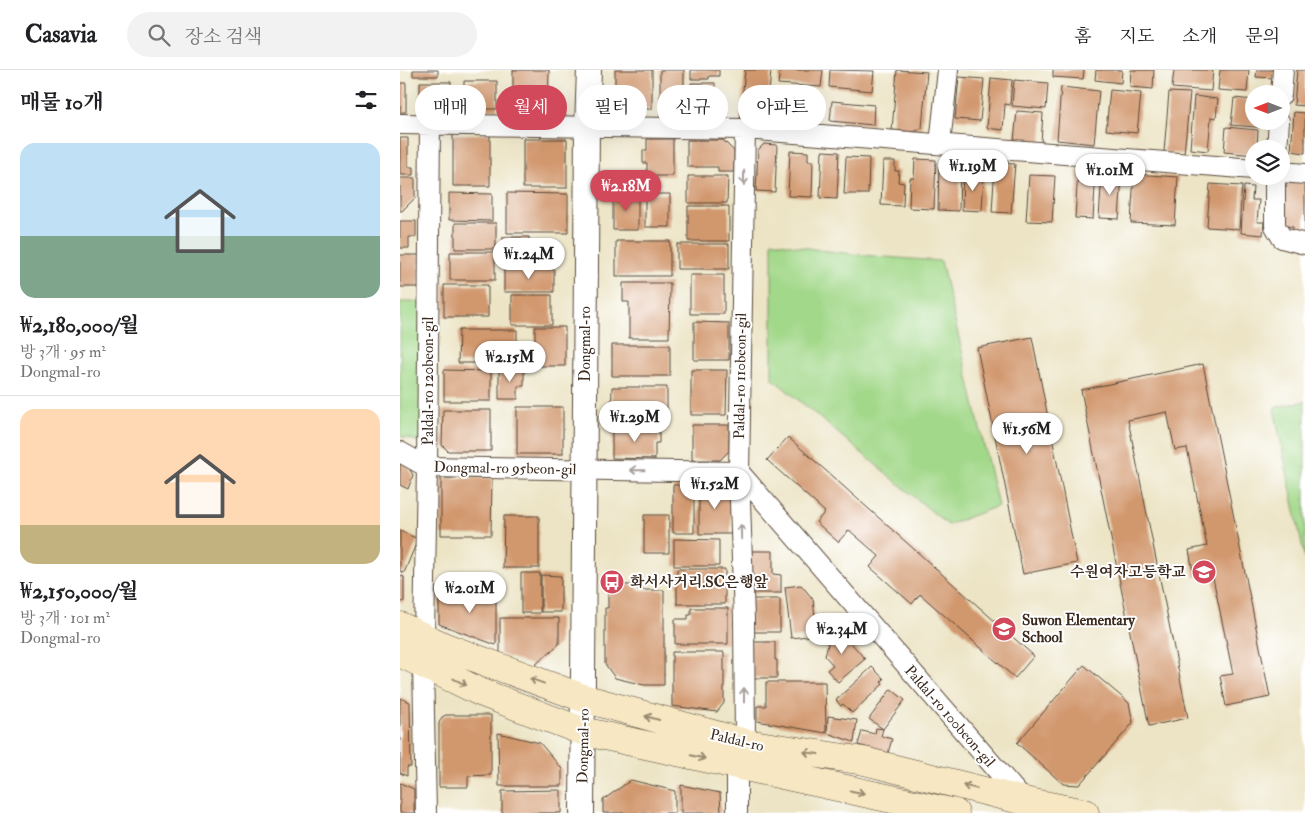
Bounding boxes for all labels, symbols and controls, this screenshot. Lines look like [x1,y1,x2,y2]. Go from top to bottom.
search box [127,12,477,57]
text: Casavia [25,19,97,50]
icon: search [145,21,173,49]
text: 장소 검색 [185,25,262,49]
text: 홈 [1074,25,1092,48]
text: 지도 [1120,25,1154,48]
text: 소개 [1182,25,1217,48]
text: 문의 [1245,25,1280,48]
chip: 매매 [415,85,486,130]
chip: 월세 [496,85,567,130]
chip: 필터 [577,85,647,130]
chip: 신규 [657,85,728,130]
chip: 아파트 [738,85,826,130]
north arrow [1245,85,1290,130]
map controls [1245,85,1290,185]
icon: filters [352,86,380,114]
text: 매물 10개 [20,89,103,116]
button: layers [1245,140,1290,185]
pin: ₩1.19M [932,150,1014,192]
pin: ₩1.01M [1069,154,1151,196]
text: ₩1.19M [949,156,997,176]
text: ₩1.01M [1086,160,1134,180]
pin: ₩2.18M [585,170,667,212]
one-way arrow [739,170,749,186]
icon: home [155,176,245,266]
text: ₩2.18M [601,176,651,196]
pin: ₩1.24M [488,238,570,280]
text: ₩1.24M [504,244,554,264]
street label: Dongmal-ro [576,306,595,382]
text: ₩2,180,000/월 [20,312,139,339]
street label: Paldal-ro 110beon-gil [730,312,751,439]
street label: Paldal-ro 120beon-gil [419,316,438,445]
pin: ₩2.15M [469,340,551,383]
text: 방 3개 · 95 m² [20,342,106,362]
text: ₩2.15M [486,347,534,367]
text: Dongmal-ro [20,362,100,382]
pin: ₩1.29M [594,400,676,443]
text: ₩1.29M [610,407,660,427]
pin: ₩1.56M [986,412,1068,455]
text: ₩1.56M [1003,419,1051,439]
icon: home [155,441,245,531]
street label: Dongmal-ro 95beon-gil [433,458,577,479]
one-way arrow [630,465,646,475]
pin: ₩1.52M [674,468,756,510]
text: ₩1.52M [691,474,739,494]
one-way arrow [736,524,745,540]
school or university icon: 수원여자고등학교 [1191,559,1217,585]
place label: 수원여자고등학교 [1070,563,1187,582]
bus stop icon: 화서사거리.SC은행앞 [599,569,625,595]
pin: ₩2.01M [429,572,511,614]
place label: 화서사거리.SC은행앞 [630,573,769,592]
text: ₩2,150,000/월 [20,578,138,605]
text: ₩2.01M [445,578,495,598]
text: 방 3개 · 101 m² [20,608,110,628]
place label: Suwon Elementary School [1022,611,1136,647]
pin: ₩2.34M [801,612,883,655]
school or university icon: Suwon Elementary School [991,616,1017,642]
text: ₩2.34M [817,619,867,639]
text: Dongmal-ro [20,628,100,648]
street label: Paldal-ro 100beon-gil [900,661,999,771]
one-way arrow [530,676,545,685]
one-way arrow [452,677,467,687]
one-way arrow [739,687,749,703]
street label: Dongmal-ro [573,708,594,784]
one-way arrow [645,712,661,722]
street label: Paldal-ro [708,725,766,756]
one-way arrow [803,748,819,758]
one-way arrow [690,753,706,762]
one-way arrow [962,782,978,791]
one-way arrow [849,788,865,797]

